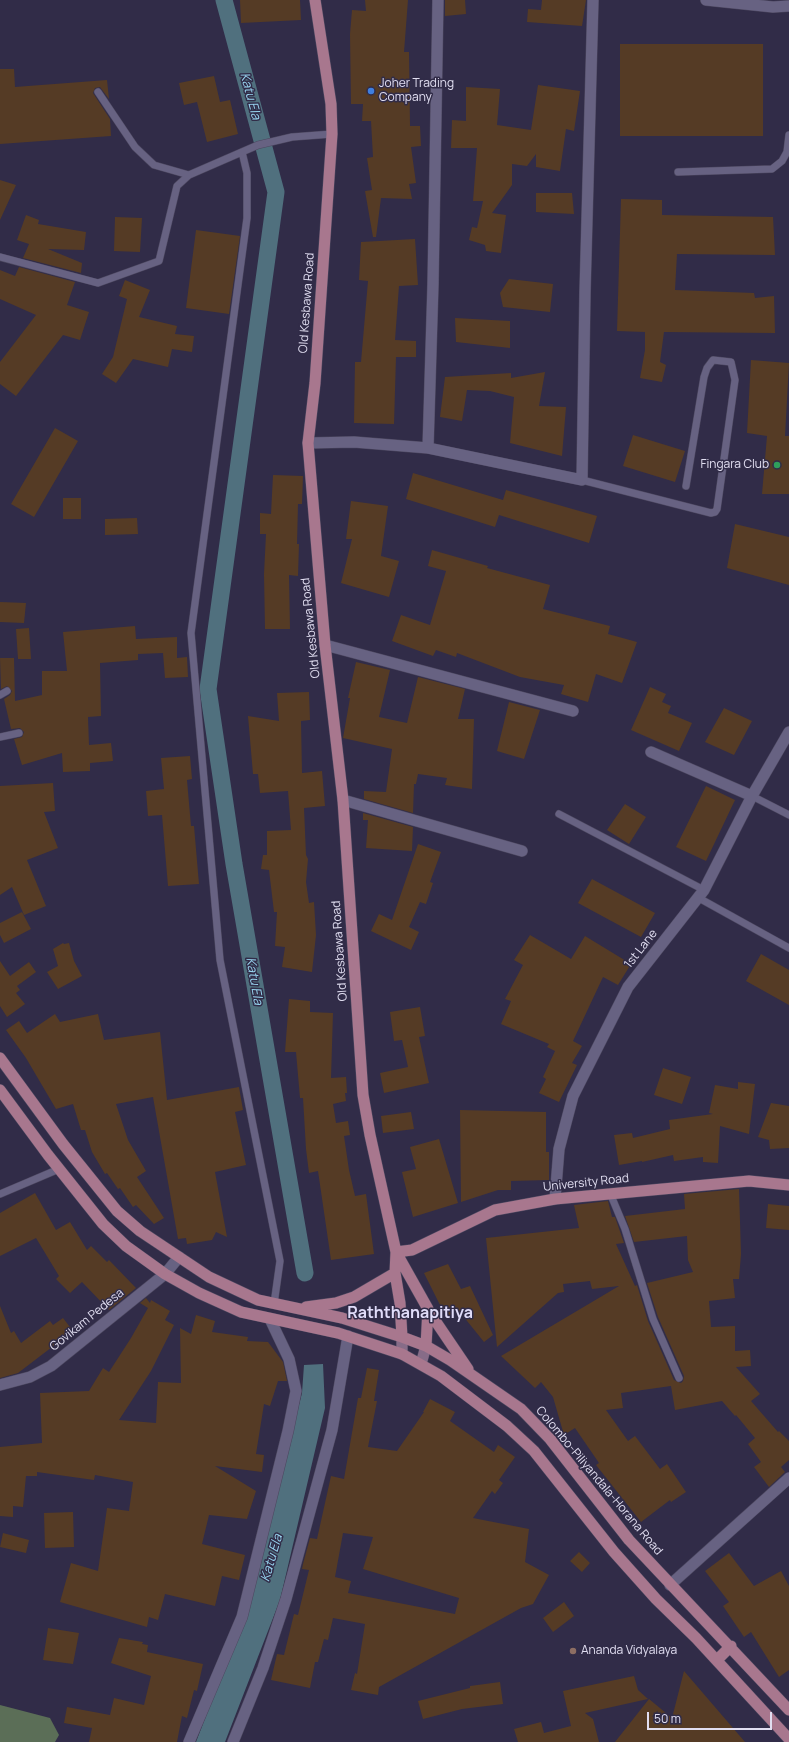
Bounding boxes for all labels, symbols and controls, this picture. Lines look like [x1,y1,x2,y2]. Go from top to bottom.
water label: Katu Ela [236,71,264,121]
place label: Joher Trading Company [379,77,454,105]
marker: Joher Trading Company [366,86,376,96]
street label: Old Kesbawa Road [296,252,318,354]
place label: Fingara Club [700,458,769,472]
marker: Fingara Club [772,460,782,470]
street label: Old Kesbawa Road [299,577,323,679]
street label: Old Kesbawa Road [329,900,351,1002]
street label: 1st Lane [621,927,661,971]
water label: Katu Ela [242,956,266,1006]
street label: University Road [542,1171,630,1195]
street label: Govikam Pedesa [47,1286,127,1354]
district label: Raththanapitiya [347,1304,473,1324]
street label: Colombo-Piliyandala-Horana Road [533,1404,665,1558]
water label: Katu Ela [258,1533,286,1583]
place label: Ananda Vidyalaya [581,1644,677,1658]
marker: Ananda Vidyalaya [568,1646,578,1656]
scale bar [649,1704,774,1730]
text: 50 m [654,1710,681,1727]

